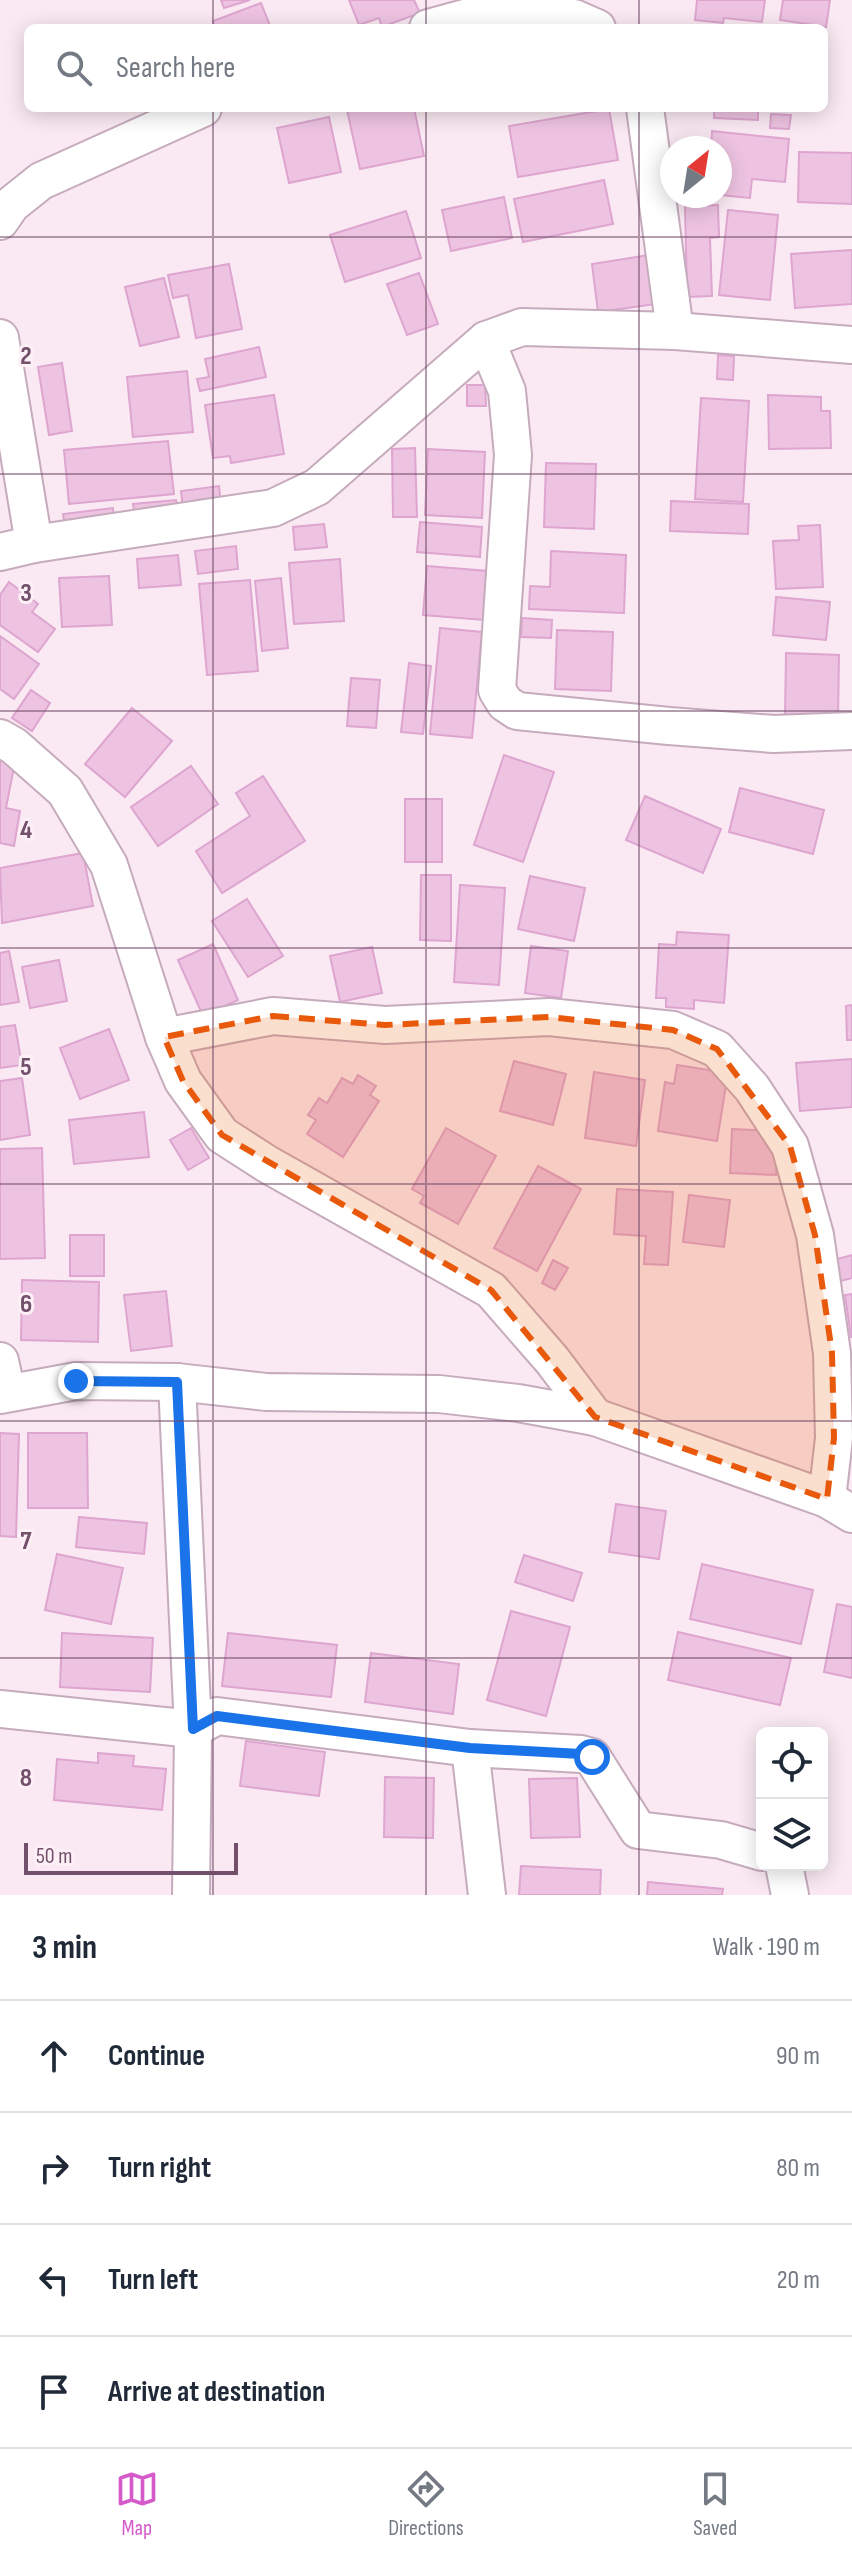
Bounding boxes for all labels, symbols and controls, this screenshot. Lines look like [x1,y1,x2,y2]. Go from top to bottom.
search box [24,24,828,112]
icon: search [52,46,96,90]
text: Search here [116,50,235,86]
north arrow [660,136,732,208]
text: 2 [20,341,32,372]
text: 3 [20,578,32,609]
text: 4 [20,815,32,846]
text: 5 [20,1052,32,1083]
text: 6 [20,1289,32,1320]
route end [58,1363,94,1399]
text: 7 [20,1526,32,1557]
map controls [756,1727,828,1871]
button: locate [756,1727,828,1799]
route start [574,1739,610,1775]
text: 8 [20,1763,32,1794]
button: layers [756,1799,828,1871]
scale bar [24,1839,238,1875]
text: 50 m [36,1843,72,1870]
text: 3 min [32,1927,97,1968]
text: Walk · 190 m [713,1932,820,1963]
icon: ahead [32,2034,76,2078]
text: Continue [108,2038,205,2074]
text: 90 m [776,2041,820,2072]
icon: right [32,2146,76,2190]
text: Turn right [108,2150,211,2186]
text: 80 m [776,2153,820,2184]
icon: left [32,2258,76,2302]
text: Turn left [108,2262,198,2298]
text: 20 m [777,2265,820,2296]
icon: arrive [32,2370,76,2414]
text: Arrive at destination [108,2374,325,2410]
tab: Map [115,2467,159,2542]
tab: Directions [388,2467,464,2542]
tab: Saved [693,2467,737,2542]

